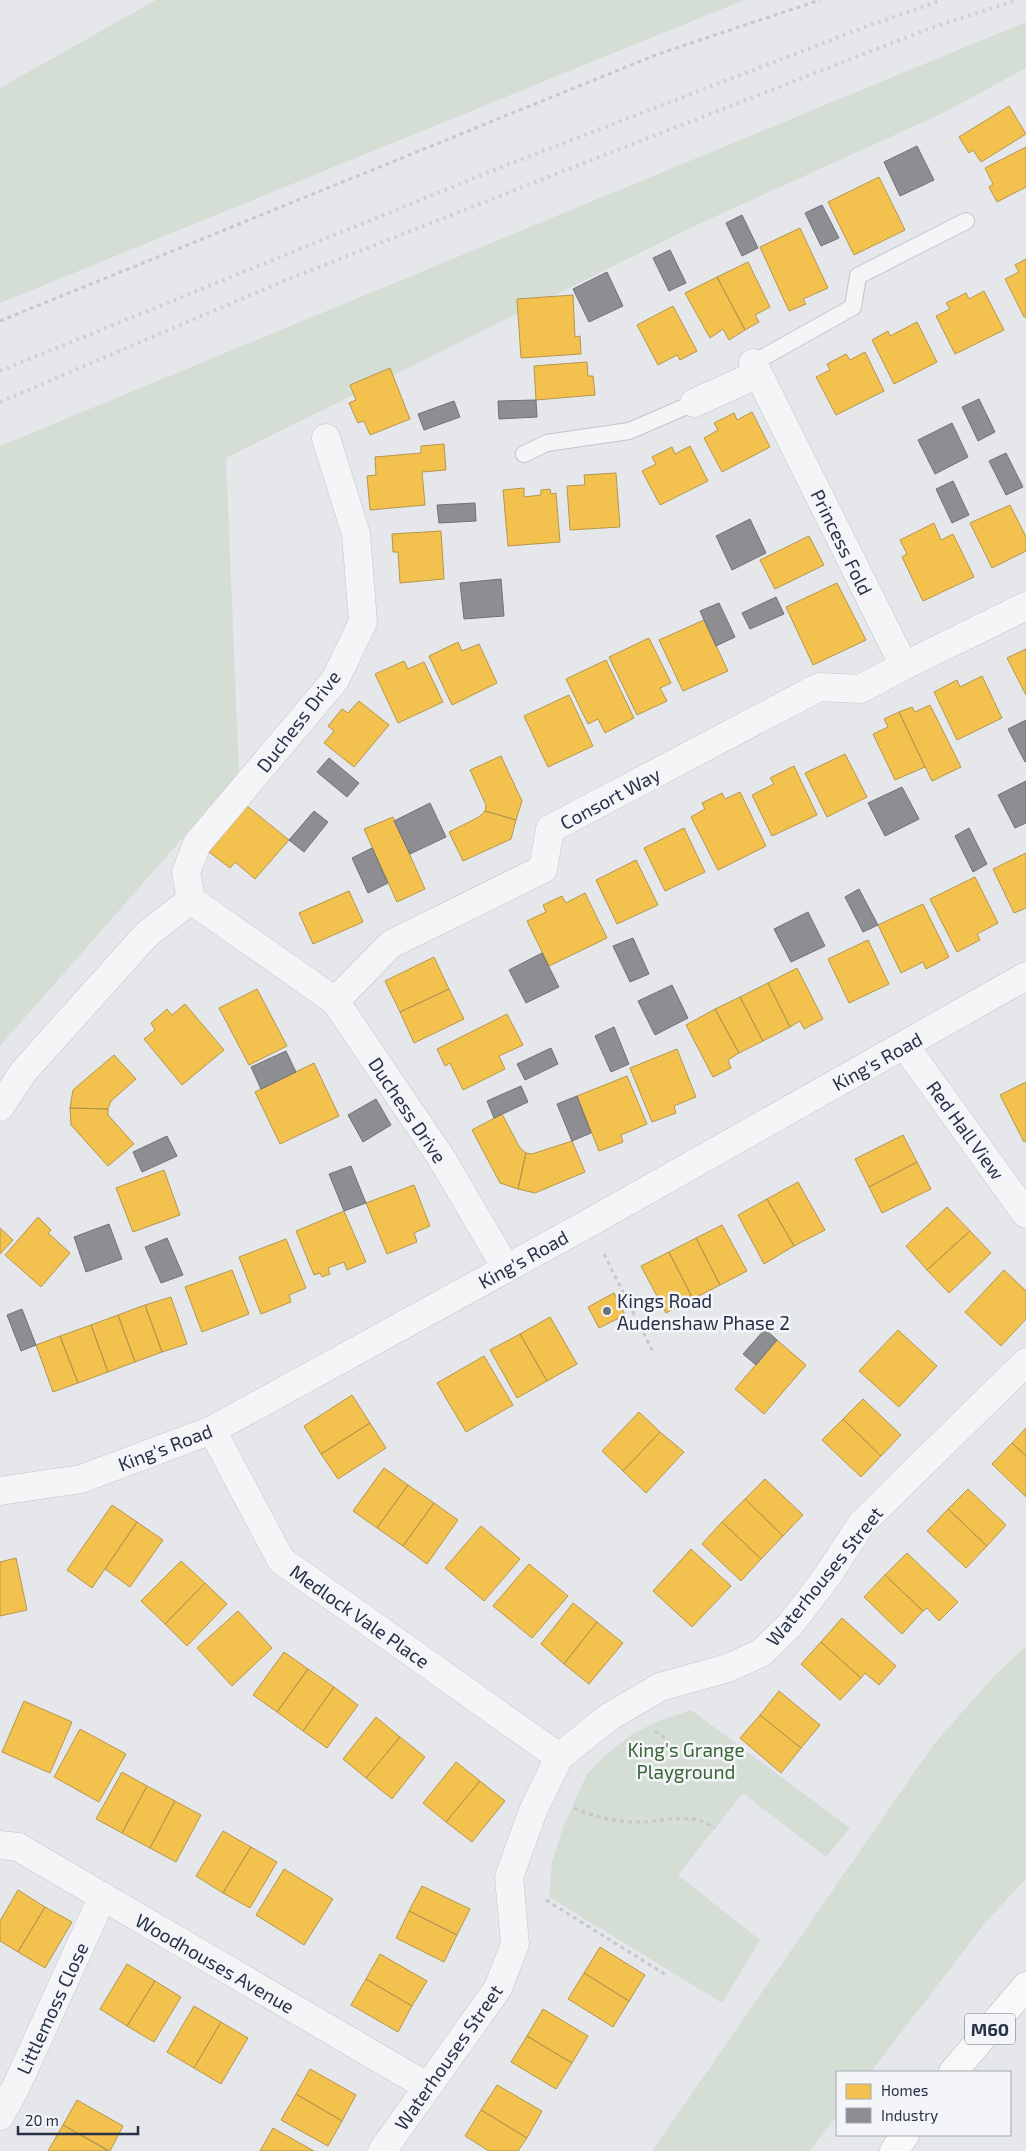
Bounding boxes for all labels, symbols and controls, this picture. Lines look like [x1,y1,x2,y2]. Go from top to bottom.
street label: Princess Fold [807,485,877,599]
street label: Duchess Drive [251,666,345,776]
street label: Consort Way [556,762,664,834]
street label: King's Road [828,1027,926,1095]
street label: Duchess Drive [364,1053,452,1167]
street label: Red Hall View [922,1076,1010,1184]
street label: King's Road [474,1225,572,1293]
place label: Kings Road Audenshaw Phase 2 [617,1289,790,1334]
marker: Kings Road Audenshaw Phase 2 [601,1305,613,1317]
street label: King's Road [115,1418,215,1476]
street label: Waterhouses Street [761,1502,887,1650]
street label: Medlock Vale Place [286,1559,434,1673]
park label: King's Grange Playground [627,1738,745,1783]
street label: Woodhouses Avenue [131,1908,299,2018]
street label: Littlemoss Close [11,1938,93,2078]
street label: Waterhouses Street [389,1980,507,2134]
road number: M60 [965,2014,1015,2045]
legend [836,2071,1011,2136]
text: Homes [881,2081,928,2099]
scale bar [18,2104,138,2136]
text: Industry [881,2106,938,2124]
text: 20 m [25,2111,59,2129]

